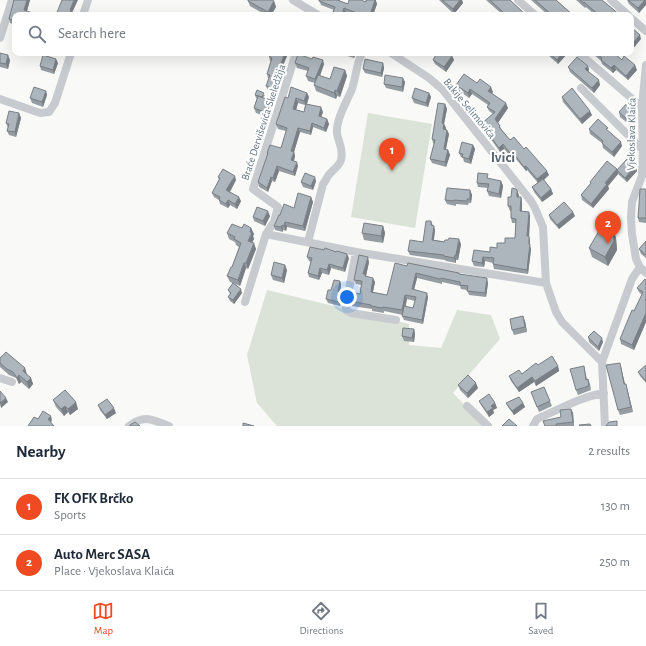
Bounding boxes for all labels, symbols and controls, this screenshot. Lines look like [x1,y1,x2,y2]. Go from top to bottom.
search box [12,12,634,56]
icon: search [26,23,48,45]
text: Search here [58,26,126,41]
street label: Braće Derviševića-Skeledžija [239,63,287,182]
street label: Bakije Selimovića [441,76,498,140]
street label: Vjekoslava Klaića [625,97,638,171]
pin: 1 [379,138,405,171]
district label: Ivici [491,150,515,165]
pin: 2 [595,211,621,244]
your location [337,287,357,307]
text: Nearby [16,443,66,460]
text: 2 results [588,445,630,458]
text: FK OFK Brčko [54,491,133,506]
text: 1 [27,500,31,513]
text: 130 m [601,500,630,513]
text: Sports [54,509,86,522]
text: Auto Merc SASA [54,547,150,562]
text: 2 [26,556,32,569]
text: 250 m [599,556,630,569]
text: Place · Vjekoslava Klaića [54,565,174,578]
tab: Map [92,600,114,637]
tab: Directions [299,600,343,637]
tab: Saved [528,600,553,637]

